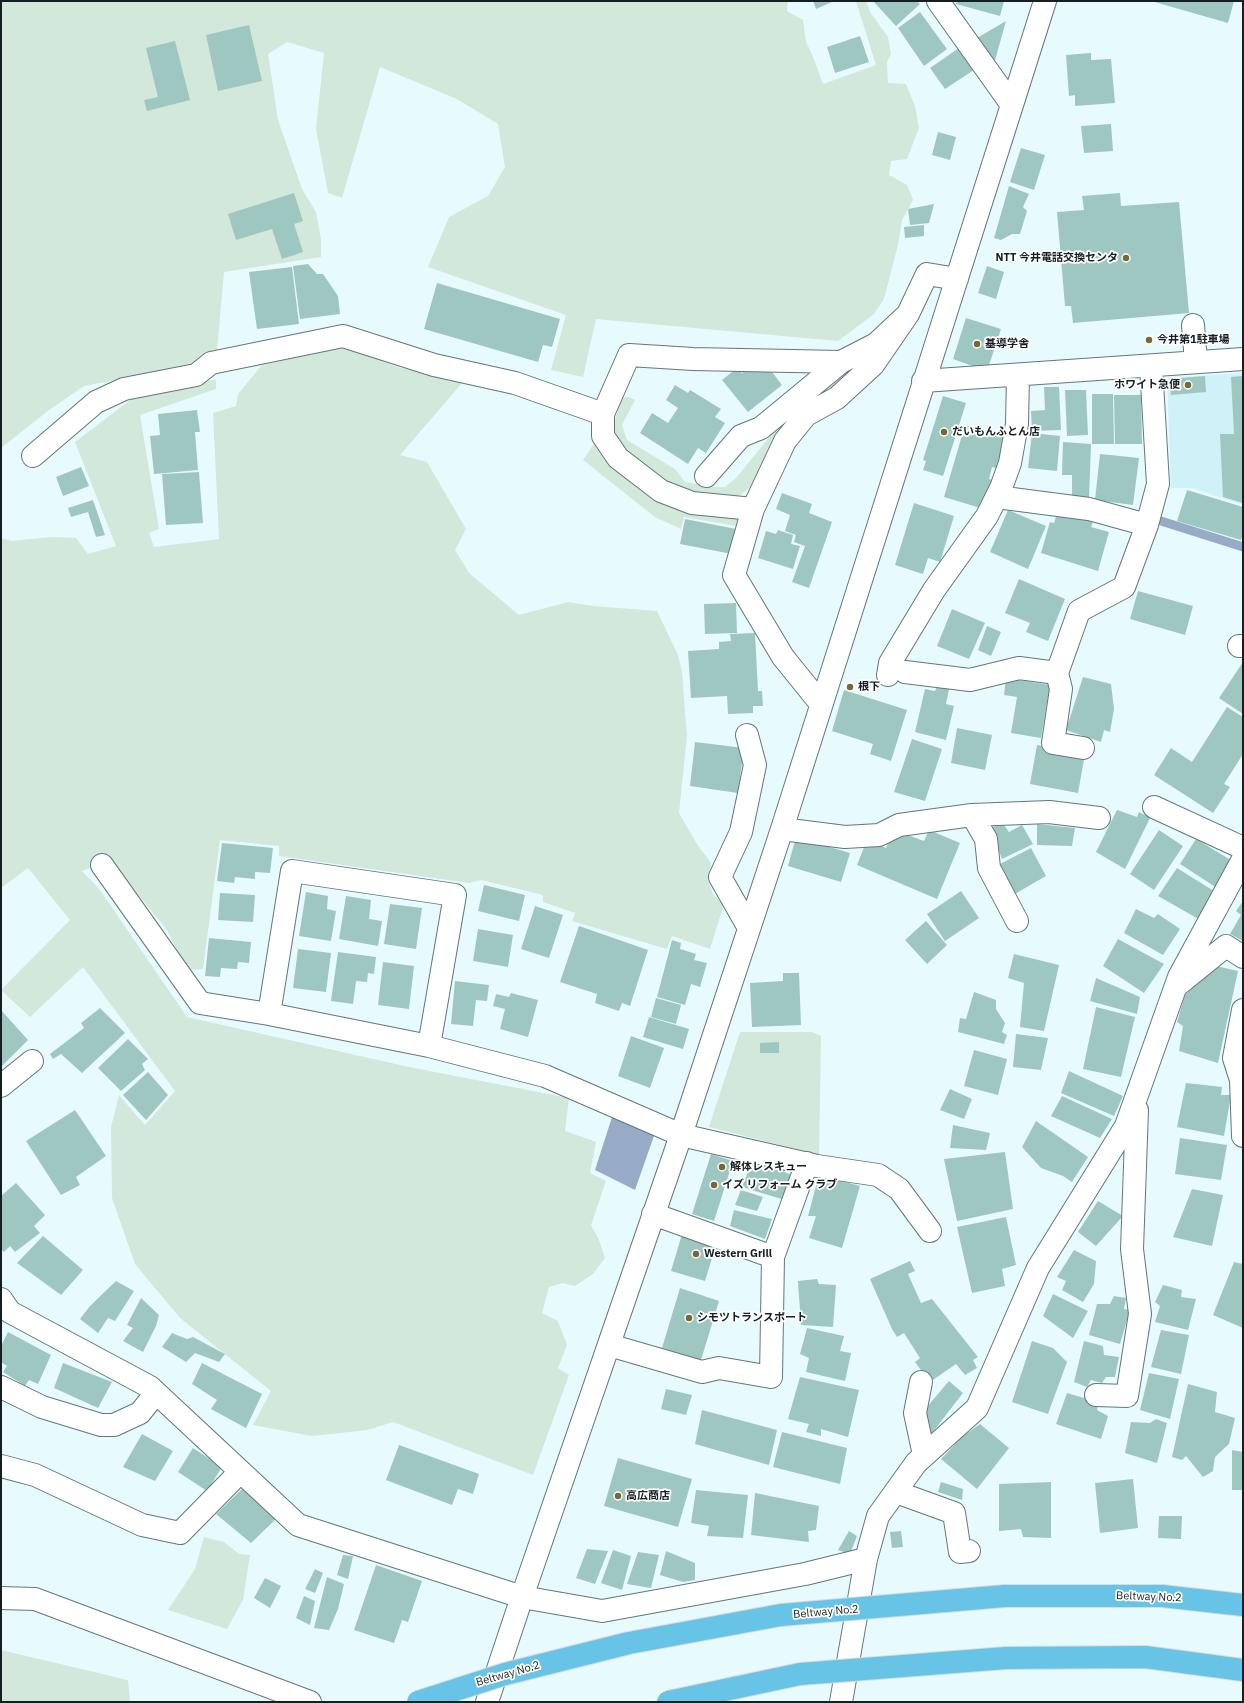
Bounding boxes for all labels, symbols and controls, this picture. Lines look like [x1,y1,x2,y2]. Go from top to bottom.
place label: NTT 今井電話交換センタ [995,251,1118,265]
marker: NTT 今井電話交換センタ [1121,253,1131,263]
place label: 今井第1駐車場 [1157,333,1230,347]
marker: 今井第1駐車場 [1144,335,1154,345]
place label: 基導学舎 [985,337,1029,351]
marker: 基導学舎 [972,339,982,349]
place label: ホワイト急便 [1114,378,1180,392]
marker: ホワイト急便 [1183,380,1193,390]
place label: だいもんふとん店 [952,425,1040,439]
marker: だいもんふとん店 [939,427,949,437]
place label: 根下 [858,680,880,694]
marker: 根下 [845,682,855,692]
place label: 解体レスキュー [730,1160,807,1174]
marker: 解体レスキュー [717,1162,727,1172]
place label: イズ リフォーム クラブ [722,1178,837,1192]
marker: イズ リフォーム クラブ [709,1180,719,1190]
place label: Western Grill [704,1247,772,1261]
marker: Western Grill [691,1249,701,1259]
place label: シモツトランスポート [697,1311,807,1325]
marker: シモツトランスポート [684,1313,694,1323]
place label: 高広商店 [626,1489,670,1503]
marker: 高広商店 [613,1491,623,1501]
street label: Beltway No.2 [1116,1589,1182,1605]
street label: Beltway No.2 [793,1603,859,1621]
street label: Beltway No.2 [475,1659,541,1689]

